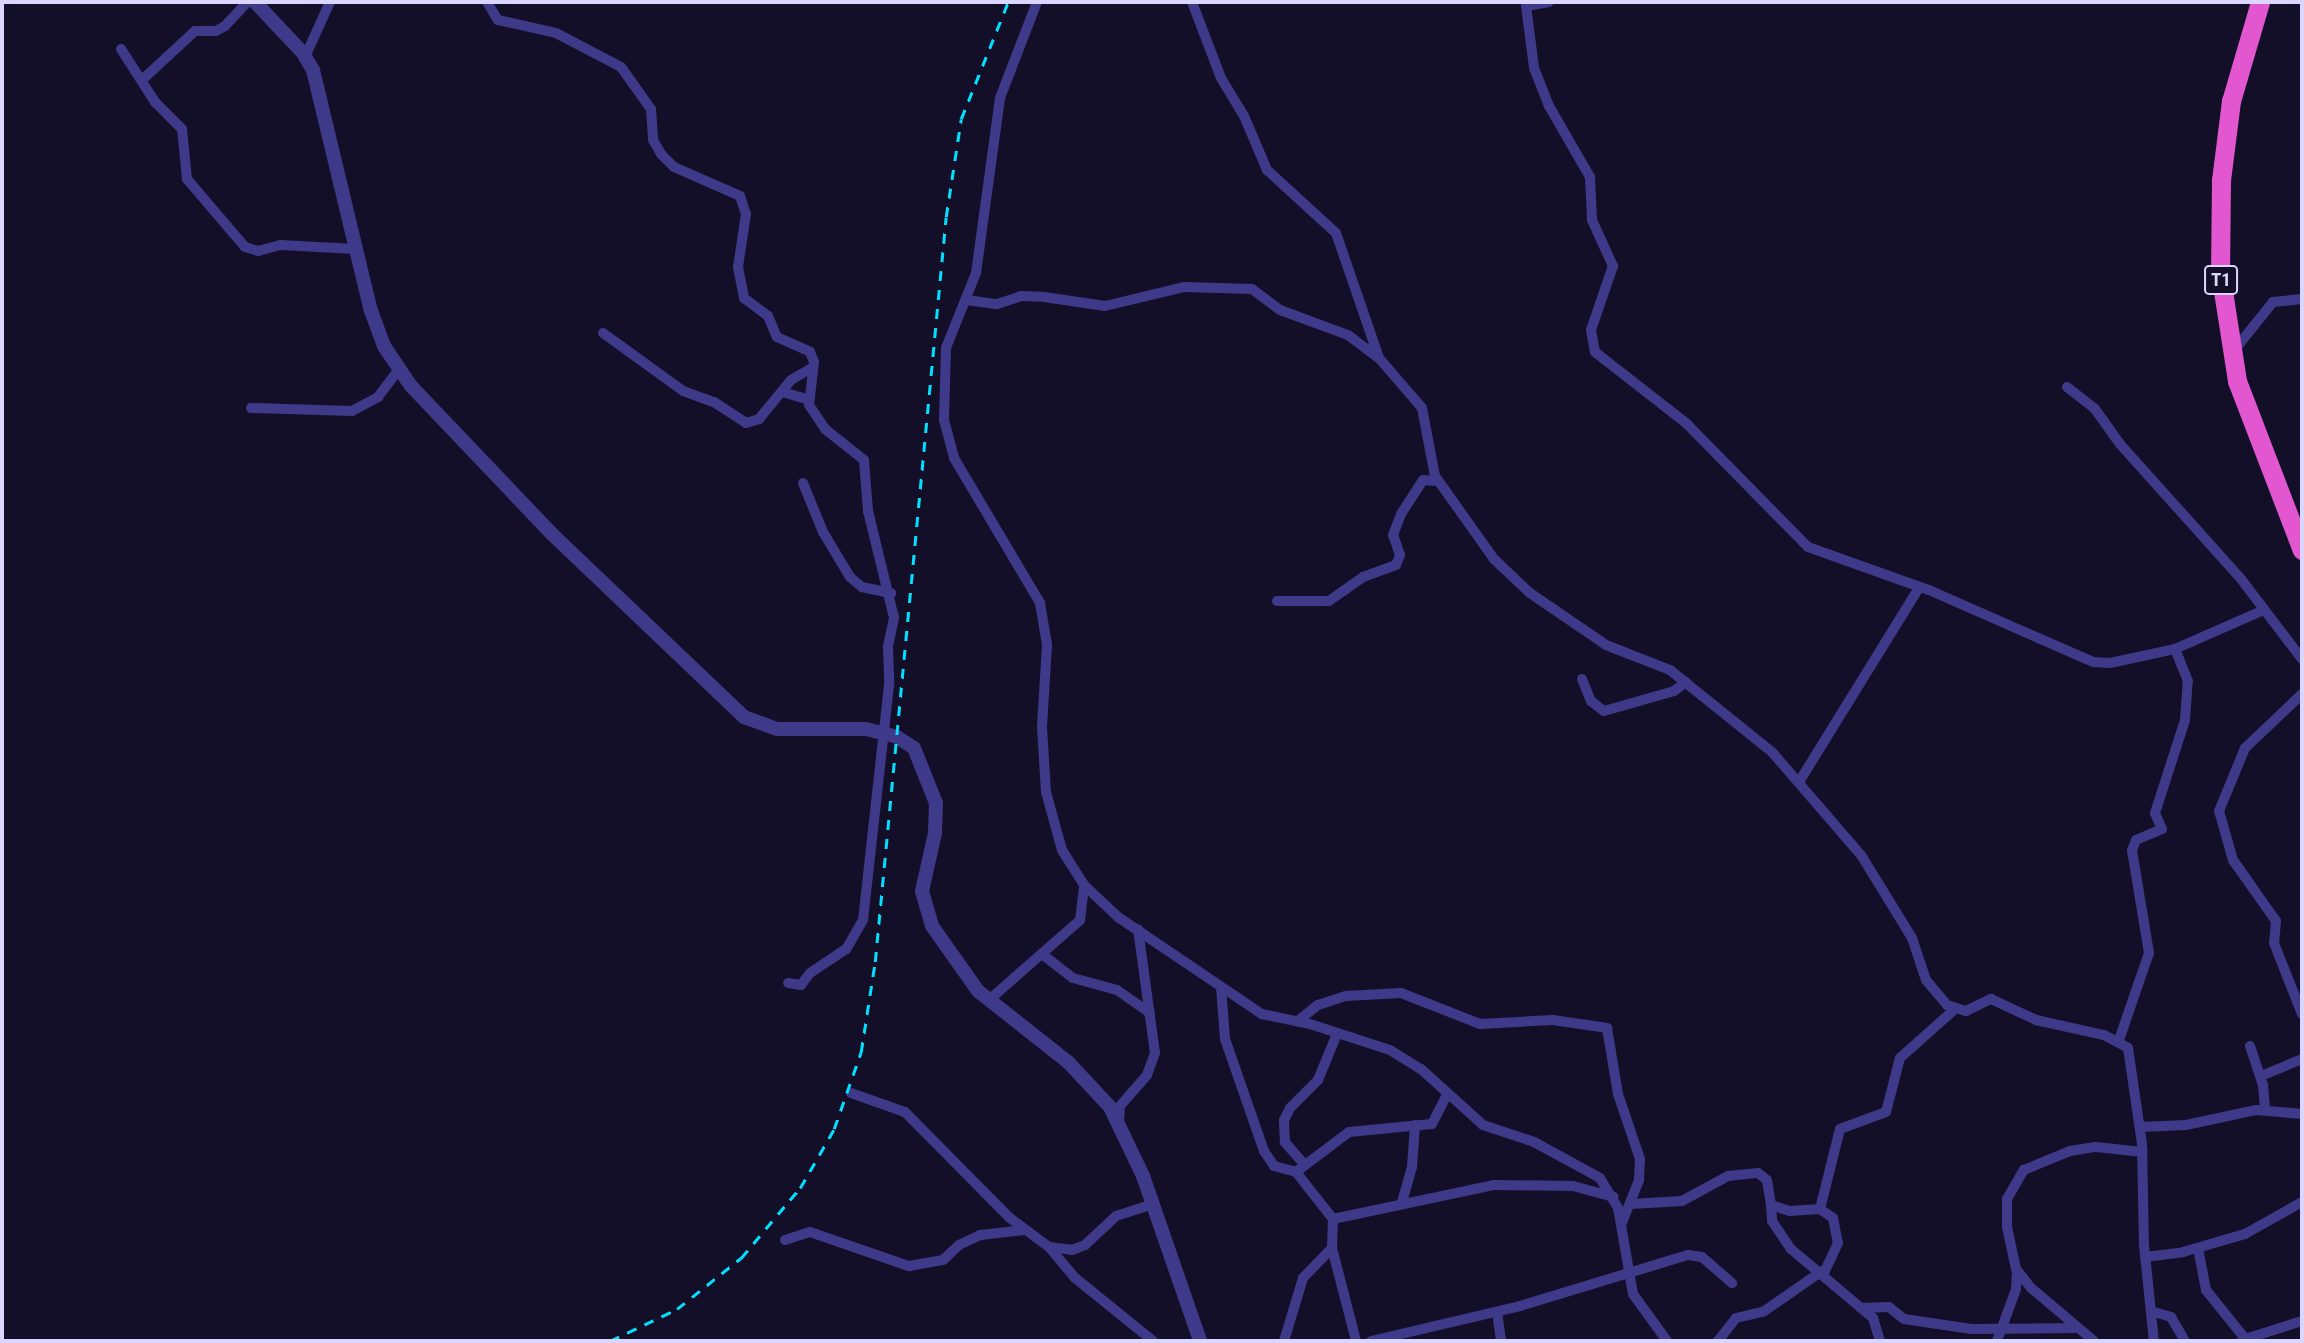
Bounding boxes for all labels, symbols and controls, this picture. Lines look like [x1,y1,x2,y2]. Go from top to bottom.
road number: T1 [2204,264,2238,296]

